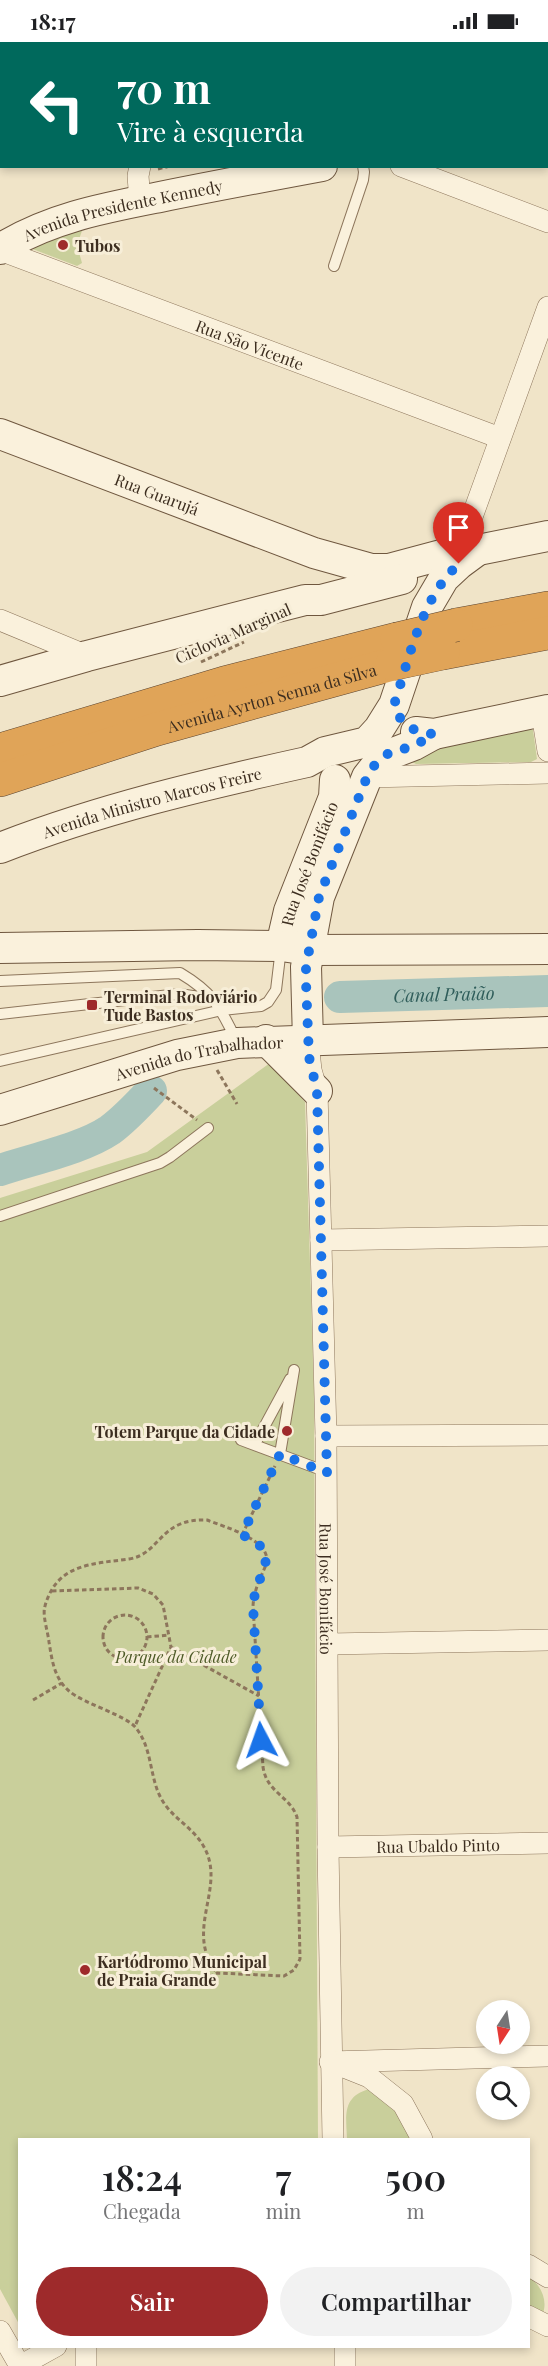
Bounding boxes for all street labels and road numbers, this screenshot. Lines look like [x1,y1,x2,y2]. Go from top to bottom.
street label: Avenida Presidente Kennedy [19,174,224,246]
street label: Rua São Vicente [193,314,307,374]
street label: Rua Guarujá [112,468,202,519]
street label: Ciclovia Marginal [172,598,295,668]
street label: Avenida Ayrton Senna da Silva [164,658,379,737]
street label: Avenida Ministro Marcos Freire [39,762,264,842]
street label: Rua José Bonifácio [275,798,342,928]
street label: Avenida do Trabalhador [111,1031,284,1084]
street label: Rua José Bonifácio [316,1523,338,1655]
street label: Rua Ubaldo Pinto [376,1833,500,1857]

